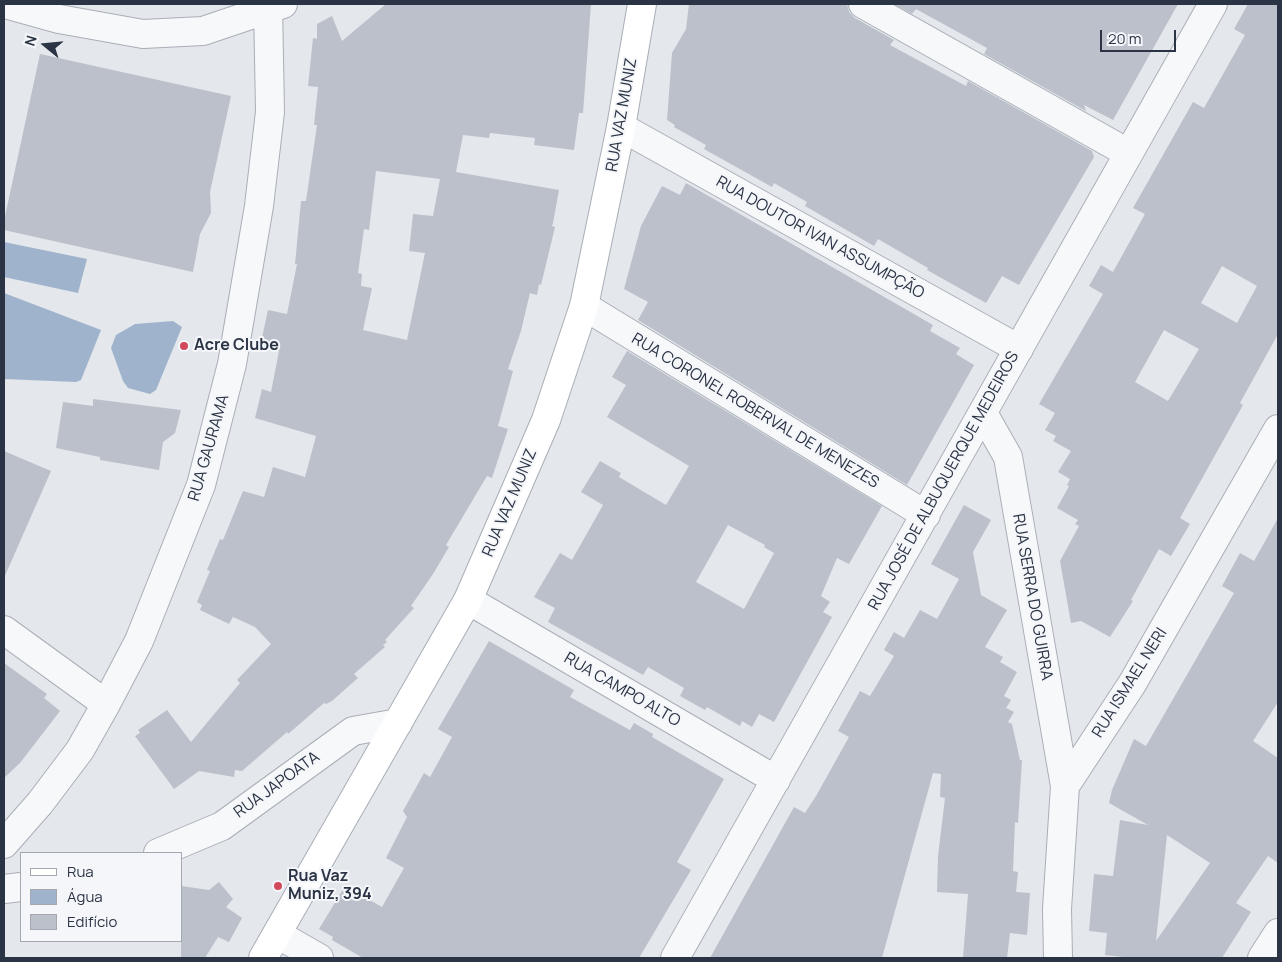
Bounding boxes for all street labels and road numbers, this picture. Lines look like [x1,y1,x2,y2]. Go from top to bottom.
street label: RUA VAZ MUNIZ [603,57,641,173]
street label: RUA DOUTOR IVAN ASSUMPÇÃO [712,173,928,303]
street label: RUA CORONEL ROBERVAL DE MENEZES [628,329,882,493]
street label: RUA JOSÉ DE ALBUQUERQUE MEDEIROS [865,348,1023,614]
street label: RUA GAURAMA [185,392,233,504]
street label: RUA VAZ MUNIZ [479,446,541,560]
street label: RUA SERRA DO GUIRRA [1008,512,1056,682]
street label: RUA ISMAEL NERI [1089,625,1171,741]
street label: RUA CAMPO ALTO [560,649,684,731]
street label: RUA JAPOATA [231,748,323,822]

